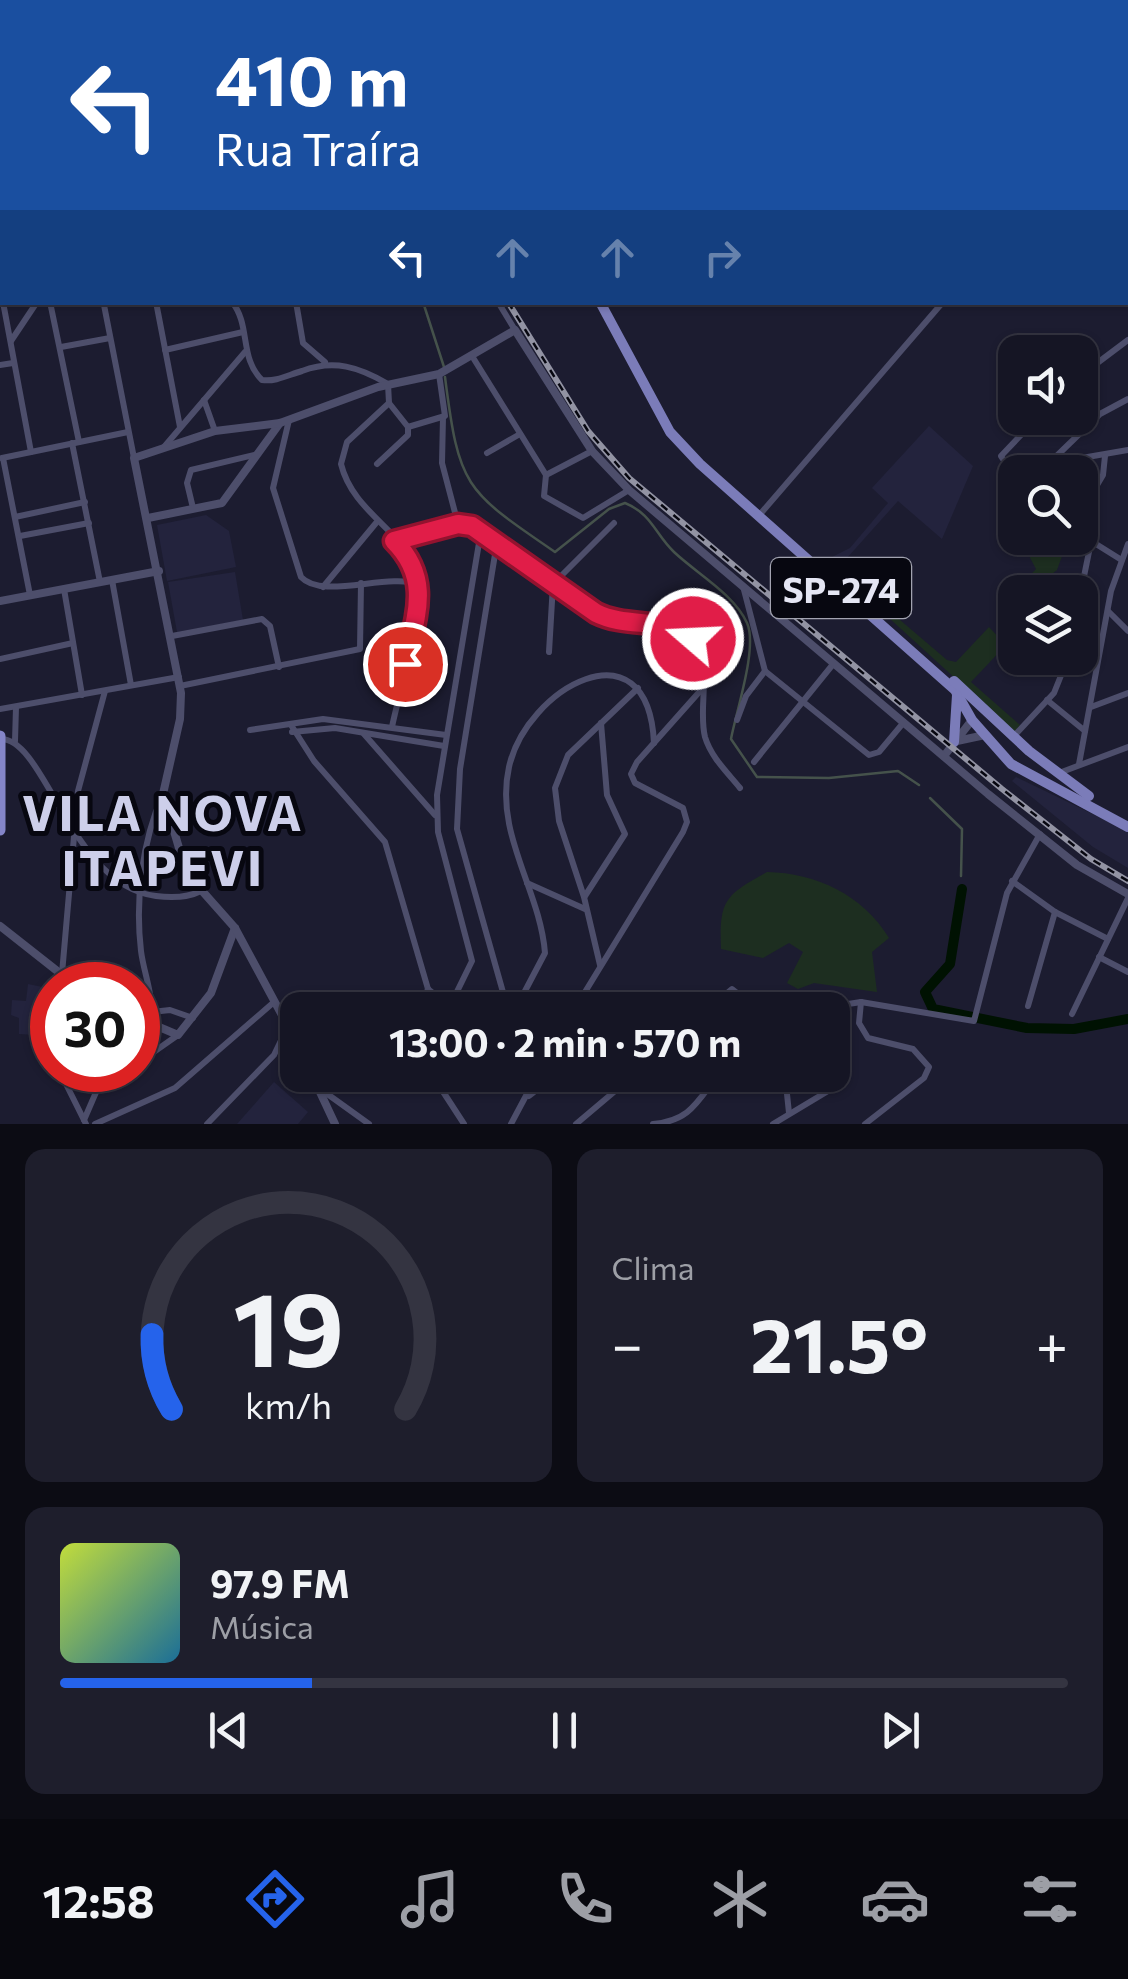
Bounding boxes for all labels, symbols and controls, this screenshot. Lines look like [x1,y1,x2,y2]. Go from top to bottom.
text: 410 m [215,35,408,120]
icon: left [50,40,180,170]
text: Rua Traíra [215,120,421,175]
icon: left [380,230,435,285]
icon: ahead [485,230,540,285]
icon: ahead [590,230,645,285]
icon: right [695,230,750,285]
map controls [998,335,1098,675]
button: sound [998,335,1098,435]
button: search [998,455,1098,555]
road number: SP-274 [771,558,911,618]
button: layers [998,575,1098,675]
position arrow [641,587,745,691]
pin [363,622,448,707]
icon: arrive [378,637,433,692]
district label: VILA NOVA ITAPEVI [22,782,304,896]
speed limit sign: 30 [30,962,160,1092]
text: 13:00 · 2 min · 570 m [389,1018,741,1065]
text: Clima [612,1247,694,1287]
text: 19 [233,1261,344,1388]
text: 21.5° [750,1297,928,1388]
text: − [612,1309,643,1376]
text: + [1036,1309,1068,1376]
text: km/h [245,1383,332,1426]
text: 97.9 FM [210,1559,350,1606]
text: Música [210,1606,314,1646]
icon: previous [201,1703,256,1758]
icon: pause [537,1703,592,1758]
icon: next [873,1703,928,1758]
icon: directions [240,1864,310,1934]
icon: music [395,1864,465,1934]
icon: phone [550,1864,620,1934]
icon: climate [705,1864,775,1934]
icon: car [860,1864,930,1934]
icon: filters [1015,1864,1085,1934]
text: 12:58 [43,1872,155,1927]

